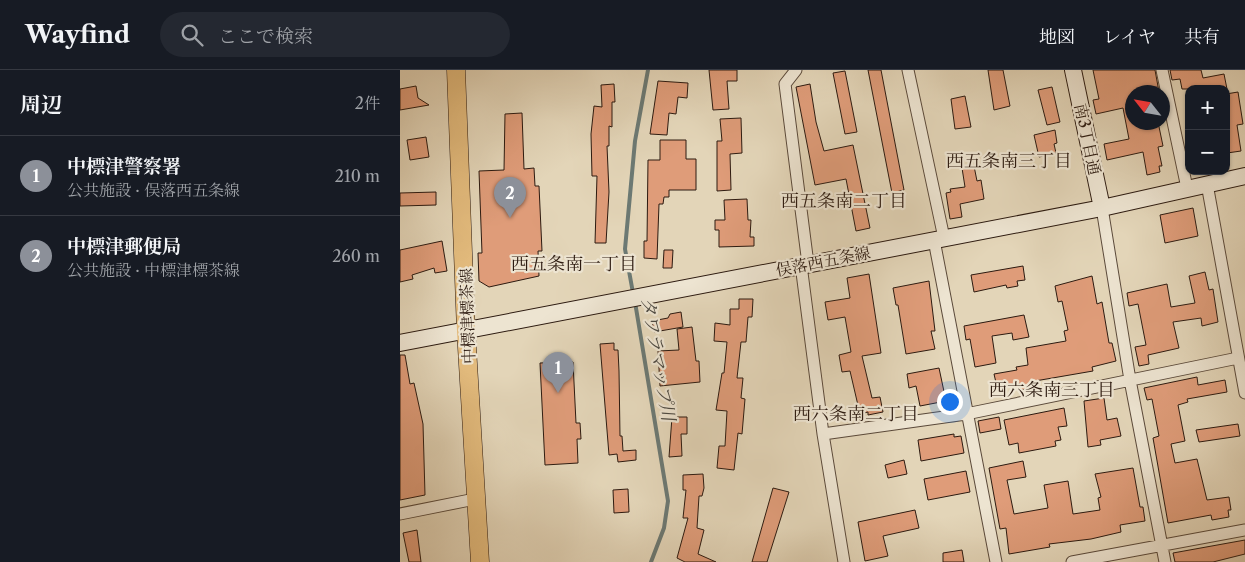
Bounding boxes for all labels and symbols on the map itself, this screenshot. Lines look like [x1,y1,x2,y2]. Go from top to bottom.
north arrow [1125,85,1170,130]
street label: 南3丁目通 [1071,101,1105,177]
district label: 西五条南三丁目 [946,150,1072,172]
pin: 2 [494,177,526,218]
district label: 西五条南二丁目 [781,190,907,212]
street label: 俣落西五条線 [774,242,872,280]
district label: 西五条南一丁目 [511,253,637,275]
street label: 中標津標茶線 [455,268,479,364]
water label: タワラマップ川 [636,295,680,425]
pin: 1 [542,352,574,393]
district label: 西六条南三丁目 [989,379,1115,401]
your location [937,389,963,415]
district label: 西六条南二丁目 [793,403,919,425]

